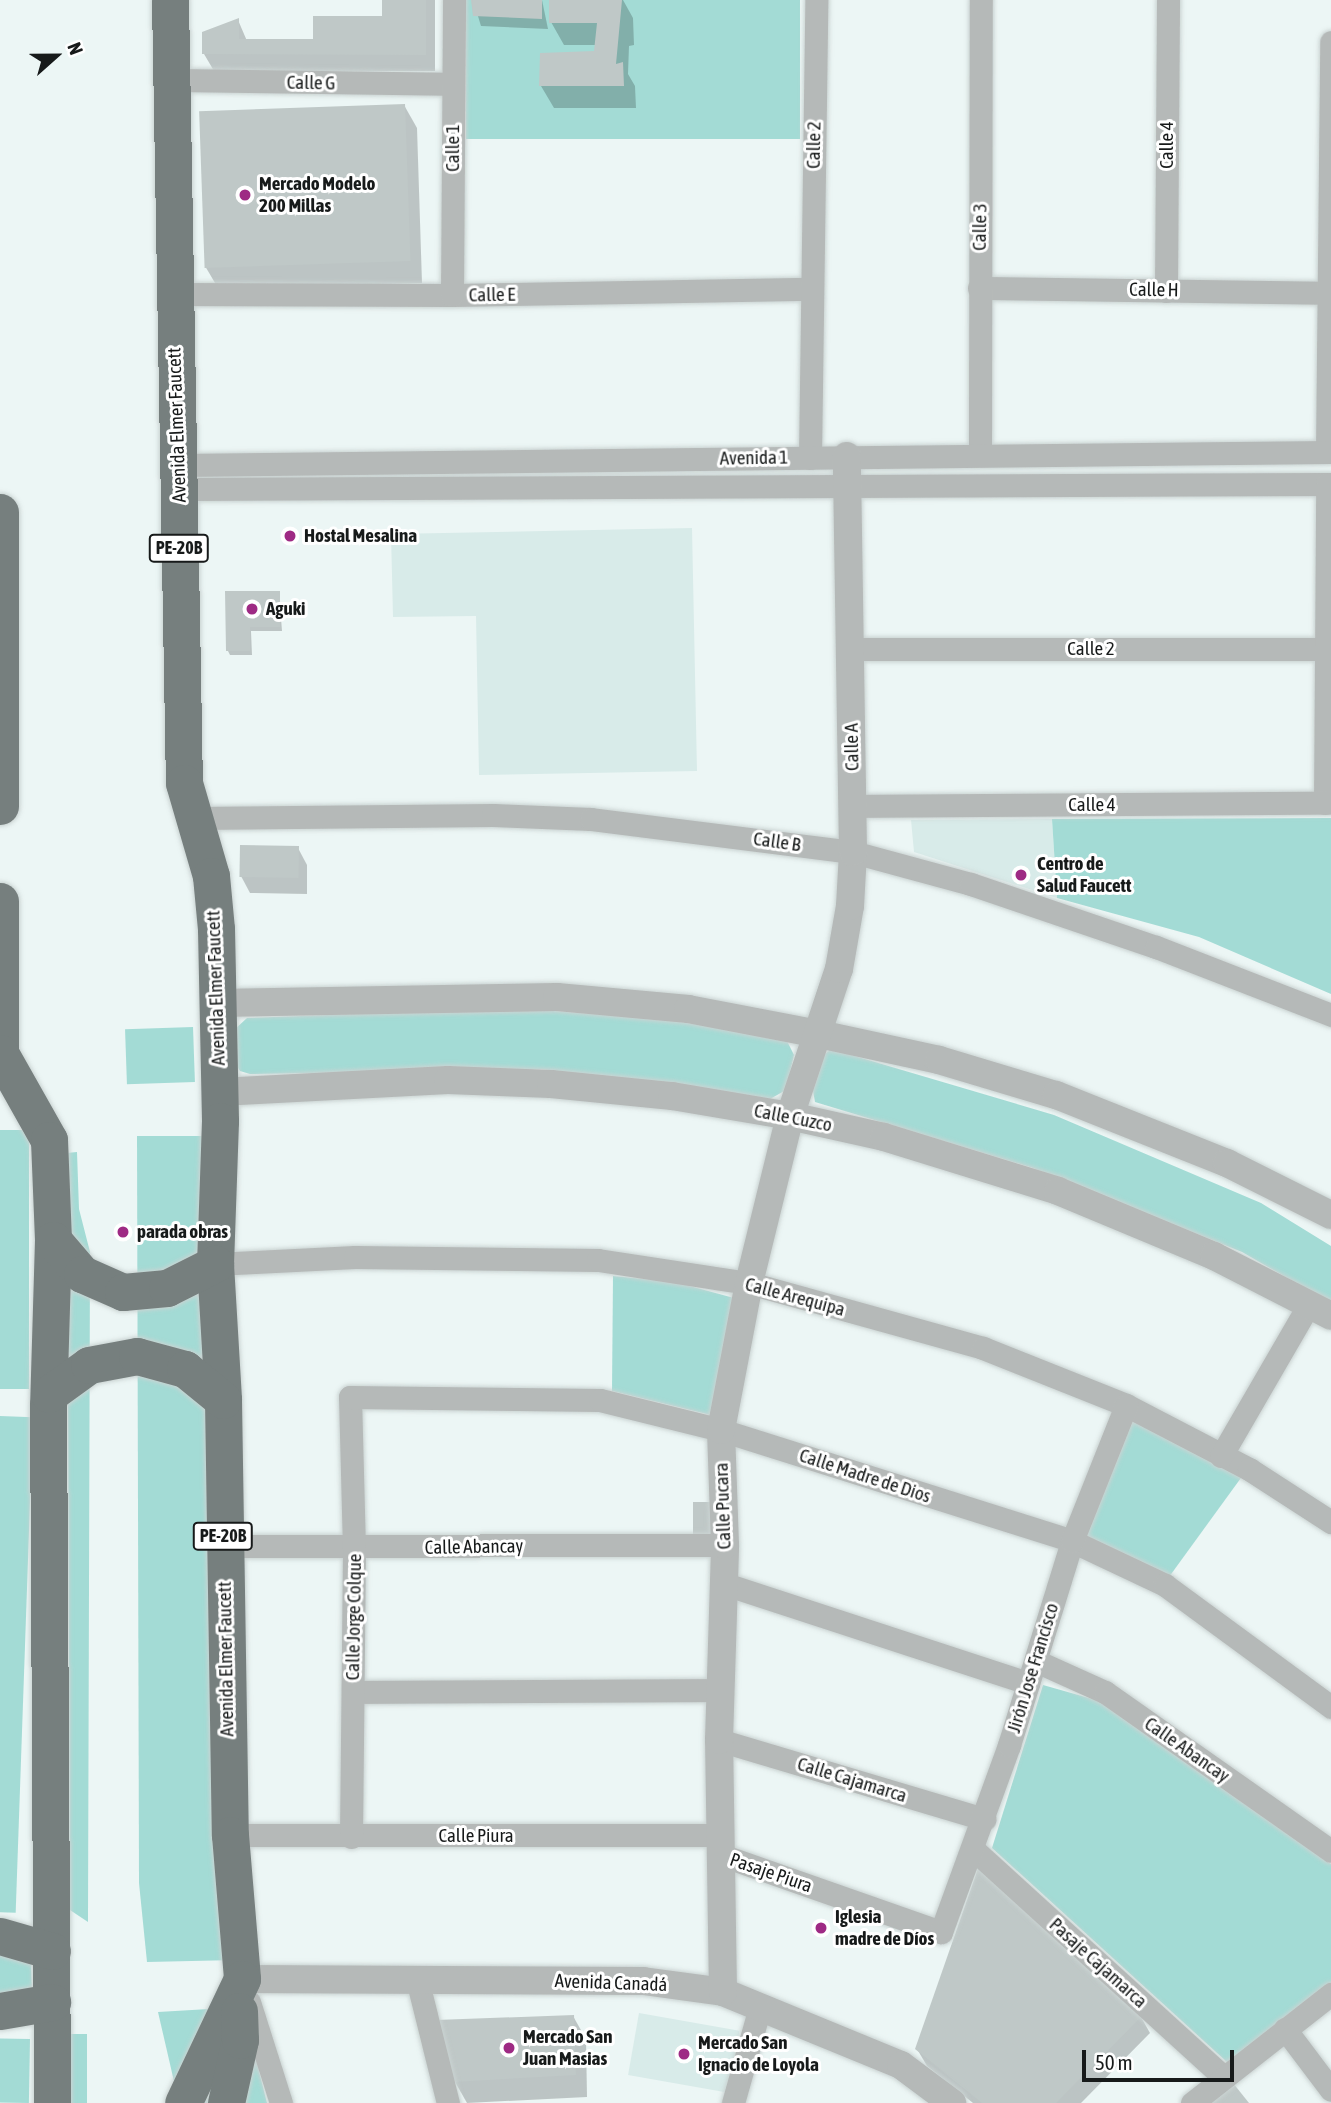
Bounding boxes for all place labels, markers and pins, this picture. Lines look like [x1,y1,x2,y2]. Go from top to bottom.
place label: Mercado Modelo 200 Millas [259,173,375,217]
marker: Mercado Modelo 200 Millas [237,187,253,203]
place label: Hostal Mesalina [304,525,417,547]
marker: Hostal Mesalina [282,528,298,544]
place label: Aguki [266,598,305,620]
marker: Aguki [244,601,260,617]
place label: Centro de Salud Faucett [1037,853,1132,897]
marker: Centro de Salud Faucett [1011,865,1031,885]
place label: parada obras [137,1221,228,1243]
marker: parada obras [115,1224,131,1240]
place label: Iglesia madre de Díos [835,1906,934,1950]
marker: Iglesia madre de Díos [813,1920,829,1936]
place label: Mercado San Juan Masias [523,2026,612,2070]
place label: Mercado San Ignacio de Loyola [698,2032,819,2076]
marker: Mercado San Juan Masias [501,2040,517,2056]
marker: Mercado San Ignacio de Loyola [676,2046,692,2062]

